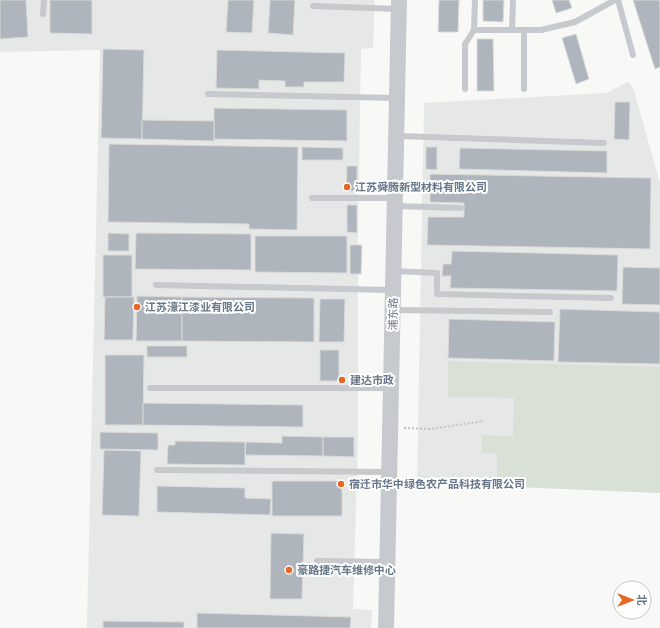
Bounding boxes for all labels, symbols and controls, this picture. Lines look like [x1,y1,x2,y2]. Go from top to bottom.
place label: 江苏舜腾新型材料有限公司 [355,180,487,194]
marker: 江苏舜腾新型材料有限公司 [342,182,352,192]
street label: 浦东路 [386,297,400,331]
place label: 江苏濠江漆业有限公司 [145,300,255,314]
marker: 江苏濠江漆业有限公司 [132,302,142,312]
place label: 建达市政 [350,373,394,387]
marker: 建达市政 [337,375,347,385]
place label: 宿迁市华中绿色农产品科技有限公司 [349,477,525,491]
marker: 宿迁市华中绿色农产品科技有限公司 [336,479,346,489]
place label: 豪路捷汽车维修中心 [297,563,396,577]
marker: 豪路捷汽车维修中心 [284,565,294,575]
north arrow [612,580,652,620]
text: 北 [635,595,649,606]

